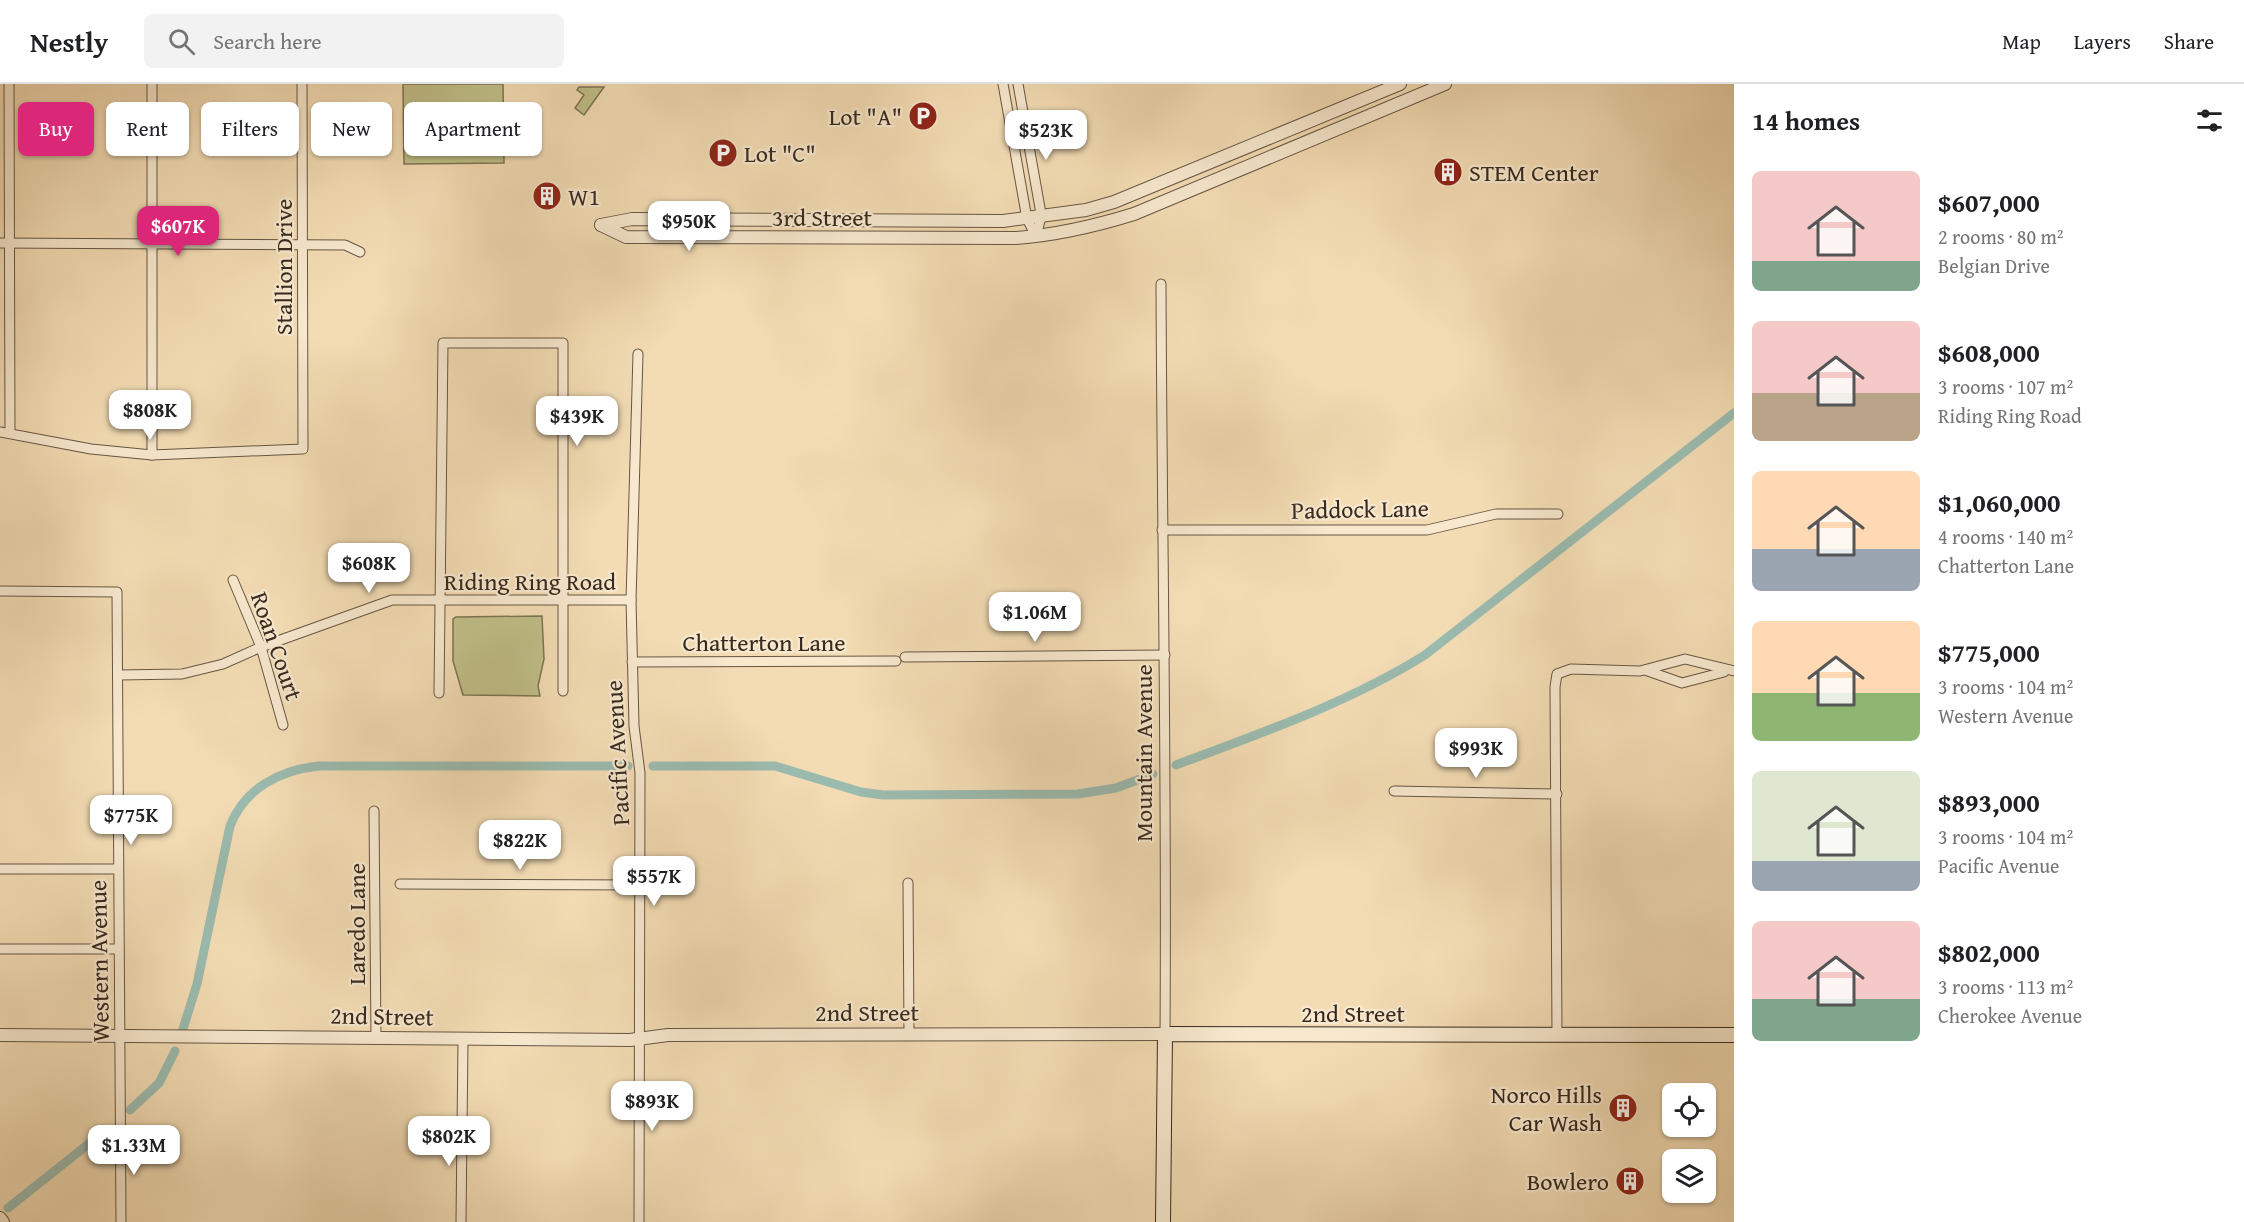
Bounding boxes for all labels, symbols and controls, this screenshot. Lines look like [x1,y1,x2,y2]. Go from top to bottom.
search box [144,14,564,68]
text: Nestly [30,21,108,62]
icon: search [165,25,198,58]
text: Search here [213,25,322,57]
text: Map [2002,26,2041,57]
text: Layers [2074,26,2131,57]
text: Share [2164,26,2214,57]
place label: Lot "A" [829,99,902,134]
parking icon: Lot "A" [907,100,939,132]
text: 14 homes [1752,101,1860,140]
chip: Buy [18,102,94,156]
chip: Rent [106,102,189,156]
chip: Filters [201,102,299,156]
chip: New [311,102,392,156]
chip: Apartment [404,102,542,156]
icon: filters [2193,104,2226,137]
pin: $523K [1004,110,1088,161]
text: $523K [1019,115,1073,144]
place label: Lot "C" [744,136,816,171]
parking icon: Lot "C" [707,137,739,169]
place label: STEM Center [1469,155,1599,190]
building icon: STEM Center [1432,156,1464,188]
place label: W1 [568,179,600,214]
building icon: W1 [531,180,563,212]
text: $607,000 [1938,183,2040,222]
icon: home [1800,195,1872,267]
street label: Stallion Drive [266,199,301,335]
street label: 3rd Street [772,200,873,235]
pin: $950K [647,201,731,252]
pin: $607K [136,206,220,257]
text: $950K [662,206,716,235]
text: $607K [151,211,205,240]
text: 2 rooms · 80 m² [1938,222,2064,251]
text: Belgian Drive [1938,251,2050,280]
text: $608,000 [1938,333,2040,372]
icon: home [1800,345,1872,417]
text: 3 rooms · 107 m² [1938,372,2073,401]
pin: $808K [108,390,192,441]
text: $808K [123,395,177,424]
pin: $439K [535,396,619,447]
text: $439K [550,401,604,430]
text: Riding Ring Road [1938,401,2082,430]
text: $1,060,000 [1938,483,2060,522]
street label: Paddock Lane [1291,490,1429,528]
icon: home [1800,495,1872,567]
text: 4 rooms · 140 m² [1938,522,2073,551]
pin: $608K [327,543,411,594]
text: $608K [342,548,396,577]
text: Chatterton Lane [1938,551,2074,580]
street label: Riding Ring Road [444,564,616,599]
street label: Roan Court [242,587,312,706]
pin: $1.06M [986,592,1084,643]
text: $1.06M [1003,597,1067,626]
street label: Chatterton Lane [682,625,846,660]
text: $775,000 [1938,633,2040,672]
icon: home [1800,645,1872,717]
street label: Mountain Avenue [1126,664,1161,842]
text: 3 rooms · 104 m² [1938,672,2073,701]
street label: Pacific Avenue [596,679,638,827]
text: Western Avenue [1938,701,2073,730]
pin: $993K [1434,728,1518,779]
text: $993K [1449,733,1503,762]
text: $893,000 [1938,783,2040,822]
pin: $775K [89,795,173,846]
icon: home [1800,795,1872,867]
text: $775K [104,800,158,829]
pin: $822K [478,820,562,871]
text: 3 rooms · 104 m² [1938,822,2073,851]
text: $822K [493,825,547,854]
text: Pacific Avenue [1938,851,2059,880]
pin: $557K [612,856,696,907]
text: $557K [627,861,681,890]
street label: Laredo Lane [339,863,374,985]
street label: Western Avenue [80,880,118,1042]
text: $802,000 [1938,933,2040,972]
icon: home [1800,945,1872,1017]
text: 3 rooms · 113 m² [1938,972,2073,1001]
street label: 2nd Street [815,995,919,1030]
street label: 2nd Street [1301,996,1405,1031]
street label: 2nd Street [330,998,435,1034]
text: Cherokee Avenue [1938,1001,2082,1030]
place label: Norco Hills Car Wash [1491,1077,1603,1140]
pin: $893K [610,1081,694,1132]
map controls [1662,1083,1716,1203]
button: locate [1662,1083,1716,1137]
text: $893K [625,1086,679,1115]
building icon: Norco Hills Car Wash [1607,1092,1639,1124]
pin: $802K [407,1116,491,1167]
text: $802K [422,1121,476,1150]
pin: $1.33M [85,1125,183,1176]
text: $1.33M [102,1130,166,1159]
button: layers [1662,1149,1716,1203]
place label: Bowlero [1527,1164,1609,1199]
building icon: Bowlero [1614,1165,1646,1197]

